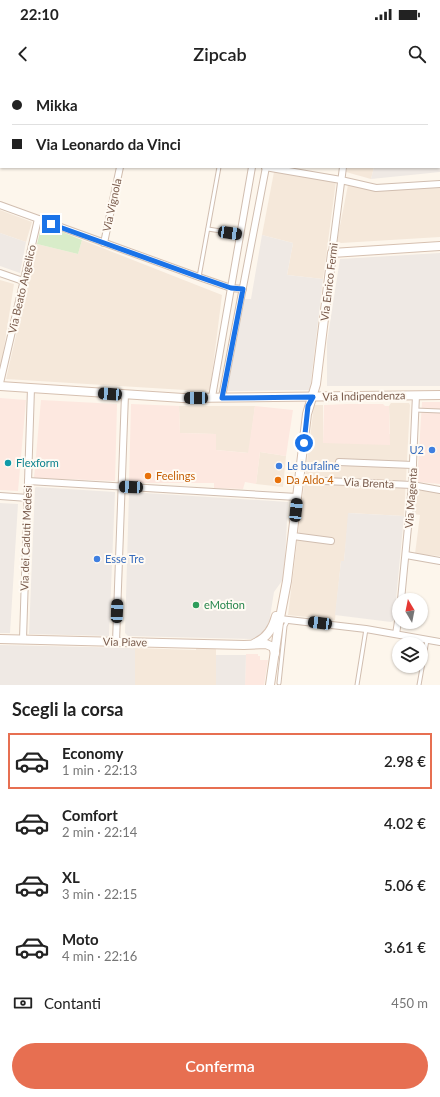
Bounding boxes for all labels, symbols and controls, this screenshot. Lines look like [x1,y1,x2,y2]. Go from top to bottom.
text: 22:10 [20,5,59,23]
icon: back [12,43,34,65]
text: Zipcab [193,43,247,65]
icon: search [406,43,428,65]
text: Mikka [36,96,78,114]
text: Via Leonardo da Vinci [36,135,181,153]
street label: Via Vignola [100,177,124,233]
route end [42,215,60,233]
car [217,225,243,241]
street label: Via Enrico Fermi [317,242,340,322]
street label: Via Beato Angelico [5,243,38,335]
car [98,387,122,401]
street label: Via Indipendenza [322,388,406,403]
car [184,392,208,404]
route start [295,434,313,452]
place label: U2 [410,443,424,456]
marker: U2 [427,445,437,455]
place label: Flexform [16,456,59,469]
marker: Flexform [3,458,13,468]
place label: Le bufaline [287,459,340,472]
marker: Le bufaline [274,461,284,471]
street label: Via Magenta [402,467,419,529]
place label: Feelings [156,469,195,482]
marker: Feelings [143,471,153,481]
place label: Da Aldo 4 [286,473,334,486]
marker: Da Aldo 4 [273,475,283,485]
street label: Via Brenta [344,475,395,490]
car [119,480,143,494]
street label: Via dei Caduti Medesi [17,485,34,591]
car [289,497,303,523]
place label: Esse Tre [105,552,144,565]
marker: Esse Tre [92,554,102,564]
north arrow [392,593,428,629]
map controls [392,593,428,673]
place label: eMotion [204,598,245,611]
car [111,599,123,623]
marker: eMotion [191,600,201,610]
car [307,616,333,630]
street label: Via Piave [103,635,147,648]
button: layers [392,637,428,673]
text: Scegli la corsa [12,698,123,720]
icon: car [14,743,50,779]
text: Economy [62,744,123,762]
text: 2.98 € [384,752,426,770]
text: 1 min · 22:13 [62,762,137,778]
icon: car [14,805,50,841]
text: Comfort [62,806,118,824]
text: 4.02 € [384,814,426,832]
text: 2 min · 22:14 [62,824,137,840]
icon: car [14,867,50,903]
text: XL [62,868,80,886]
text: 5.06 € [384,876,426,894]
text: 3 min · 22:15 [62,886,137,902]
icon: car [14,929,50,965]
text: Moto [62,930,99,948]
text: 3.61 € [384,938,426,956]
text: 4 min · 22:16 [62,948,137,964]
icon: cash [12,992,34,1014]
text: Contanti [44,994,101,1012]
text: 450 m [391,995,428,1011]
button: Conferma [12,1043,428,1089]

